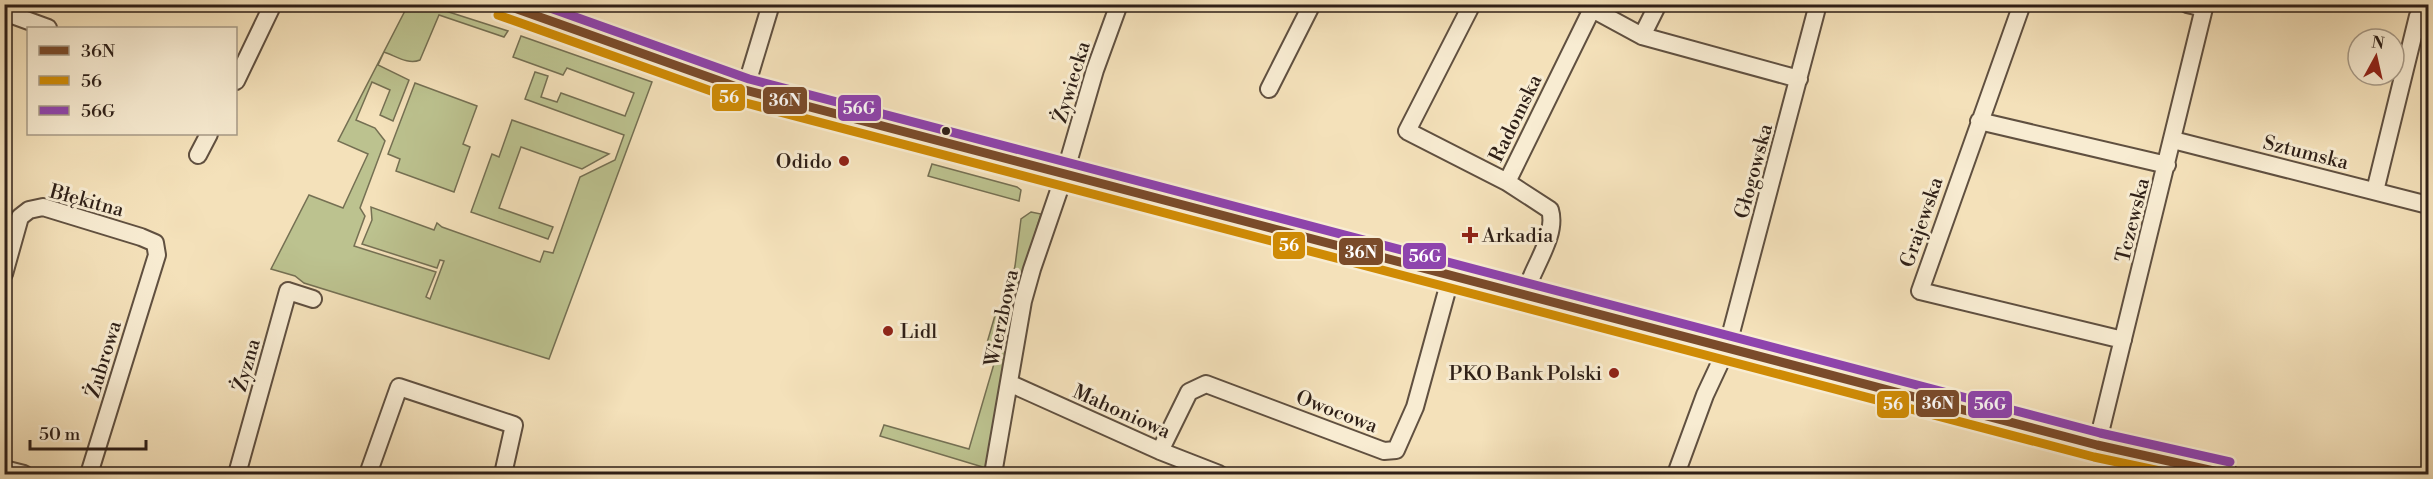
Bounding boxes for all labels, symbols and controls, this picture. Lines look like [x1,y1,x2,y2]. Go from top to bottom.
legend [27,27,237,135]
north arrow [2346,27,2406,87]
text: N [2370,32,2386,54]
street label: Żywiecka [1047,38,1097,126]
text: 36N [81,40,116,63]
text: 56 [81,70,102,93]
street label: Radomska [1484,70,1549,167]
line badge: 56 [711,83,746,112]
line badge: 36N [762,86,808,115]
text: 56 [719,88,739,108]
text: 36N [769,91,802,111]
line badge: 56G [837,94,882,122]
text: 56G [843,99,876,119]
text: 56G [81,100,116,123]
street label: Głogowska [1730,120,1779,222]
unlabelled marker [940,125,952,137]
street label: Sztumska [2260,131,2352,176]
place label: Odido [776,150,832,175]
marker: Odido [837,154,851,168]
street label: Grajewska [1895,173,1950,271]
street label: Tczewska [2111,175,2156,265]
street label: Błękitna [46,179,127,224]
place label: Arkadia [1481,224,1554,249]
marker: Arkadia [1463,228,1477,242]
line badge: 56 [1272,231,1306,260]
text: 56 [1279,236,1299,256]
line badge: 36N [1338,237,1384,266]
line badge: 56G [1402,242,1447,270]
text: 36N [1345,243,1378,263]
text: 56G [1409,247,1442,267]
street label: Wierzbowa [980,267,1025,370]
street label: Żubrowa [80,317,128,401]
place label: Lidl [900,320,937,345]
marker: Lidl [881,324,895,338]
street label: Żyzna [227,335,267,395]
place label: PKO Bank Polski [1449,362,1602,387]
marker: PKO Bank Polski [1607,366,1621,380]
street label: Mahoniowa [1069,380,1175,445]
street label: Owocowa [1292,385,1382,440]
line badge: 36N [1915,389,1960,418]
line badge: 56 [1876,390,1910,419]
line badge: 56G [1967,390,2013,419]
text: 36N [1922,394,1955,414]
text: 56 [1883,395,1903,415]
text: 56G [1974,395,2007,415]
scale bar [30,413,146,451]
text: 50 m [39,423,81,446]

